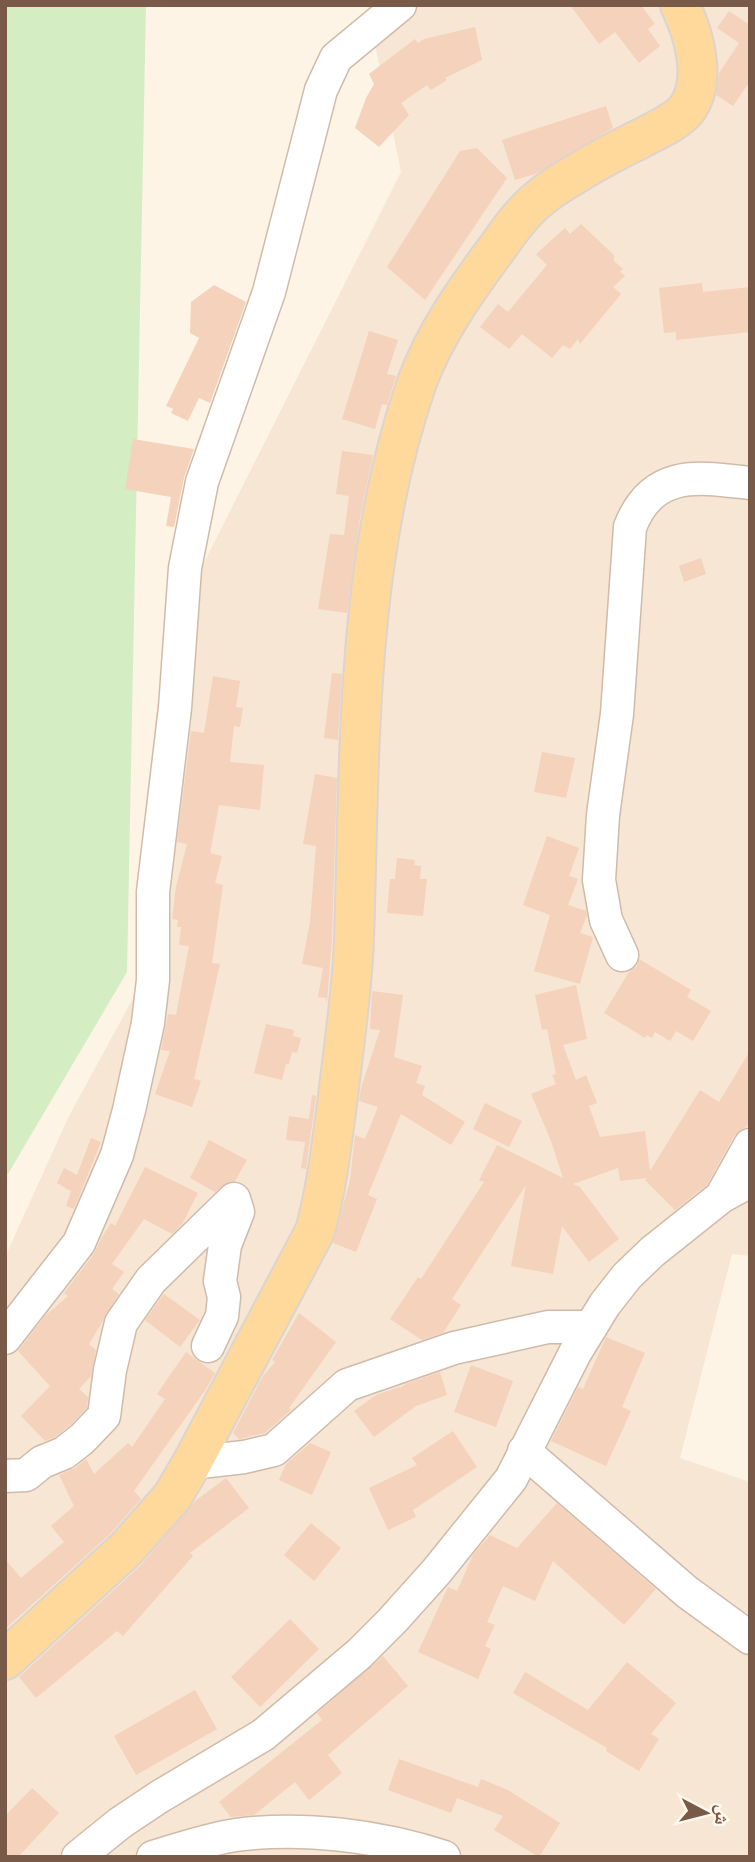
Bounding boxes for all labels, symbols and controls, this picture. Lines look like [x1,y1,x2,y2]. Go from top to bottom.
north arrow [671,1778,741,1848]
text: ش [710,1804,735,1826]

